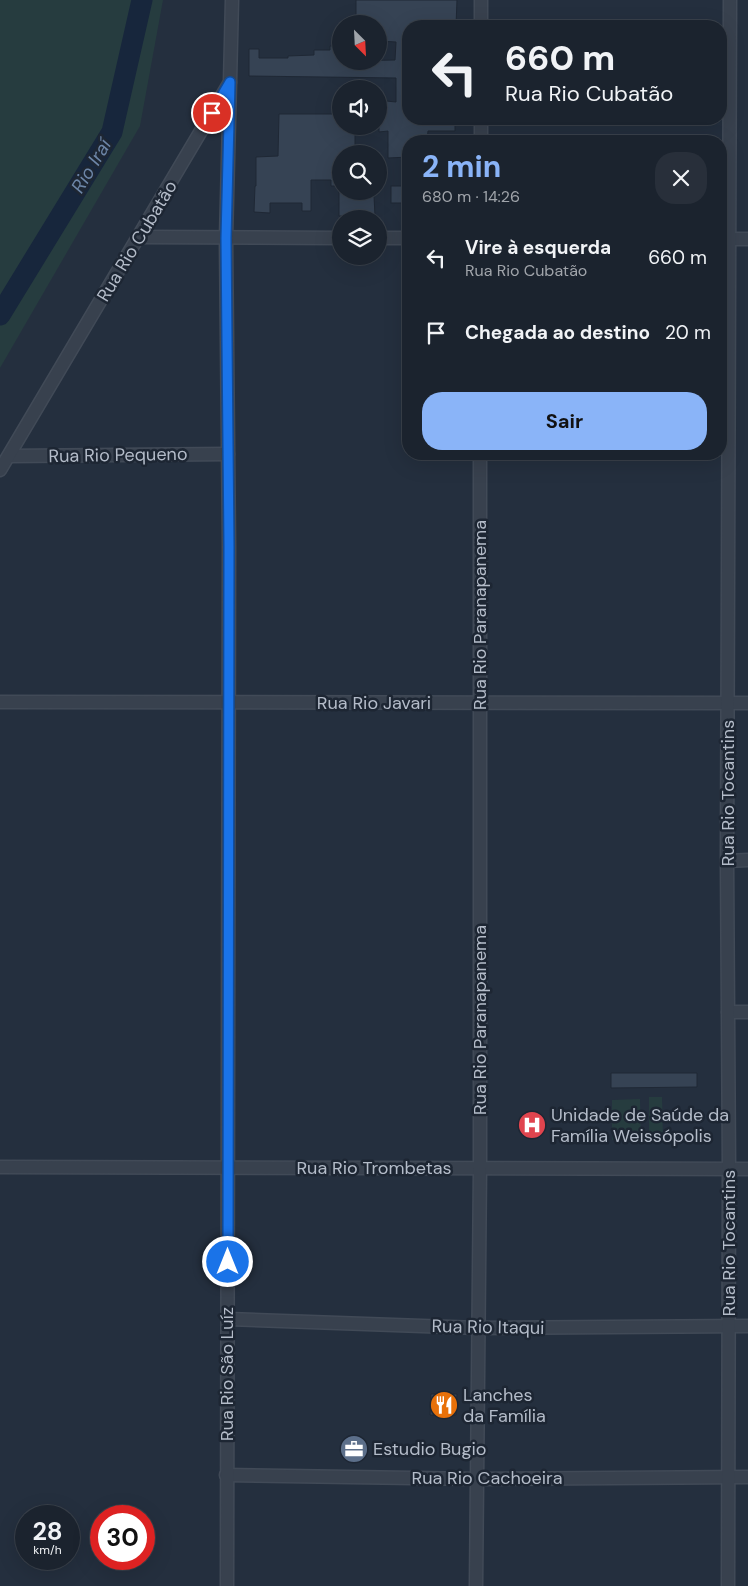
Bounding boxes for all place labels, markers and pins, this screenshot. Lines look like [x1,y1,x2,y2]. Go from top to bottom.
pin [191,92,233,134]
place label: Unidade de Saúde da Família Weissópolis [551,1103,729,1148]
hospital icon: Unidade de Saúde da Família Weissópolis [517,1110,547,1140]
place label: Lanches da Família [463,1383,546,1428]
restaurant icon: Lanches da Família [429,1390,459,1420]
office icon: Estudio Bugio [339,1434,369,1464]
place label: Estudio Bugio [373,1437,486,1461]

